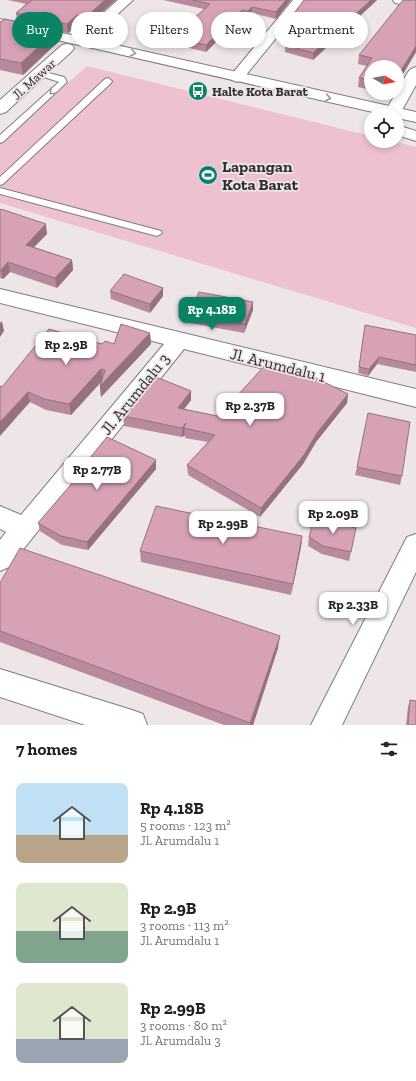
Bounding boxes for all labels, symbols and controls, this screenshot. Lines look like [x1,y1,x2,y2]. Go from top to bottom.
chip: Buy [12,12,63,48]
chip: Rent [71,12,128,48]
chip: Filters [136,12,203,48]
chip: New [211,12,266,48]
chip: Apartment [274,12,368,48]
one-way arrow [130,49,137,57]
street label: Jl. Mawar [9,55,59,103]
north arrow [364,60,404,100]
map controls [364,60,404,148]
bus stop icon: Halte Kota Barat [187,80,209,102]
place label: Halte Kota Barat [212,84,309,99]
one-way arrow [49,87,57,94]
one-way arrow [325,94,332,102]
button: locate [364,108,404,148]
place label: Lapangan Kota Barat [222,157,299,194]
sports icon: Lapangan Kota Barat [197,164,219,186]
pin: Rp 4.18B [171,297,253,331]
text: Rp 4.18B [188,302,236,317]
pin: Rp 2.9B [29,332,103,366]
text: Rp 2.9B [44,337,88,352]
street label: Jl. Arumdalu 1 [228,344,328,386]
street label: Jl. Arumdalu 3 [96,349,174,439]
pin: Rp 2.37B [209,393,291,427]
text: Rp 2.37B [225,398,275,413]
pin: Rp 2.77B [56,457,138,491]
text: Rp 2.77B [73,462,121,477]
pin: Rp 2.09B [292,501,374,535]
text: Rp 2.09B [308,506,358,521]
pin: Rp 2.99B [182,511,264,545]
text: Rp 2.99B [198,516,248,531]
pin: Rp 2.33B [312,592,394,626]
text: Rp 2.33B [328,597,378,612]
icon: filters [378,738,400,760]
text: 7 homes [16,739,77,759]
text: Rp 4.18B [140,798,204,818]
icon: home [48,799,96,847]
text: 5 rooms · 123 m² [140,818,231,833]
text: Jl. Arumdalu 1 [140,833,219,848]
text: Rp 2.9B [140,898,196,918]
icon: home [48,899,96,947]
text: 3 rooms · 113 m² [140,918,229,933]
text: Jl. Arumdalu 1 [140,933,219,948]
text: Rp 2.99B [140,998,206,1018]
icon: home [48,999,96,1047]
text: 3 rooms · 80 m² [140,1018,227,1033]
text: Jl. Arumdalu 3 [140,1033,221,1048]

